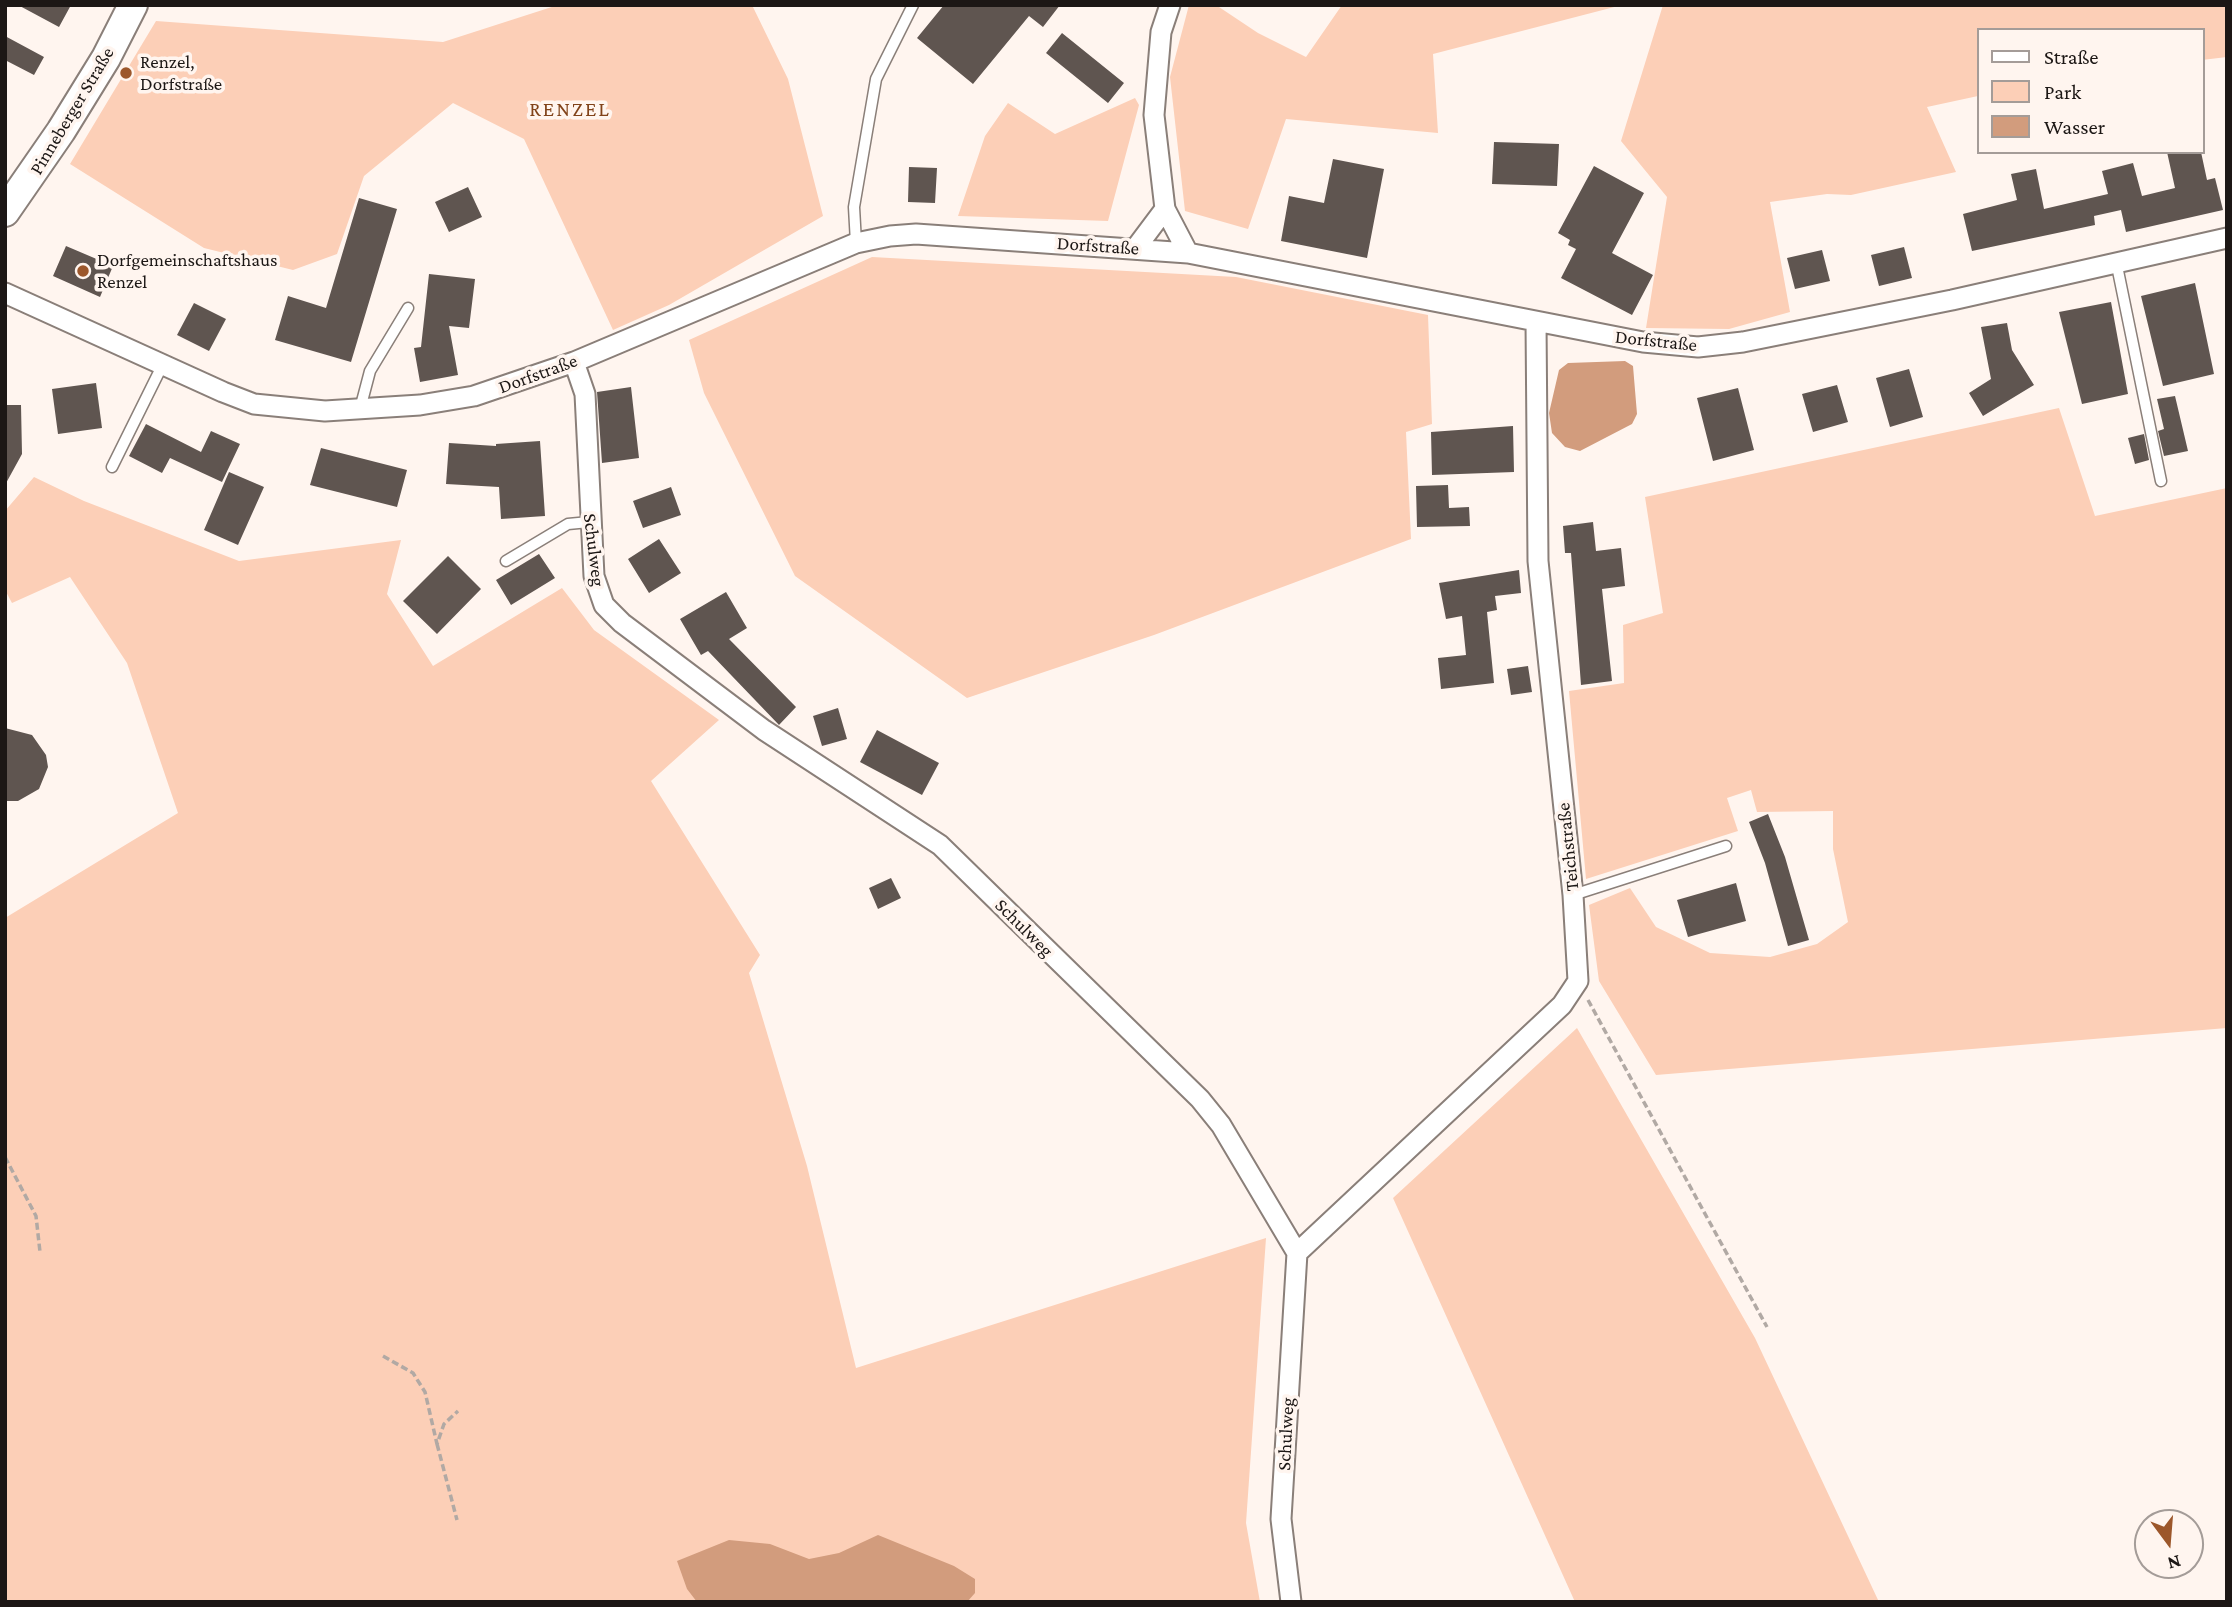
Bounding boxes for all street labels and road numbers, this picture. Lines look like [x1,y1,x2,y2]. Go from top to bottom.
street label: Pinneberger Straße [25,43,119,179]
street label: Dorfstraße [1056,232,1140,260]
street label: Dorfstraße [1614,325,1698,357]
street label: Dorfstraße [495,349,581,399]
street label: Schulweg [578,512,610,588]
street label: Teichstraße [1552,802,1584,892]
street label: Schulweg [990,894,1058,962]
street label: Schulweg [1273,1397,1299,1471]

